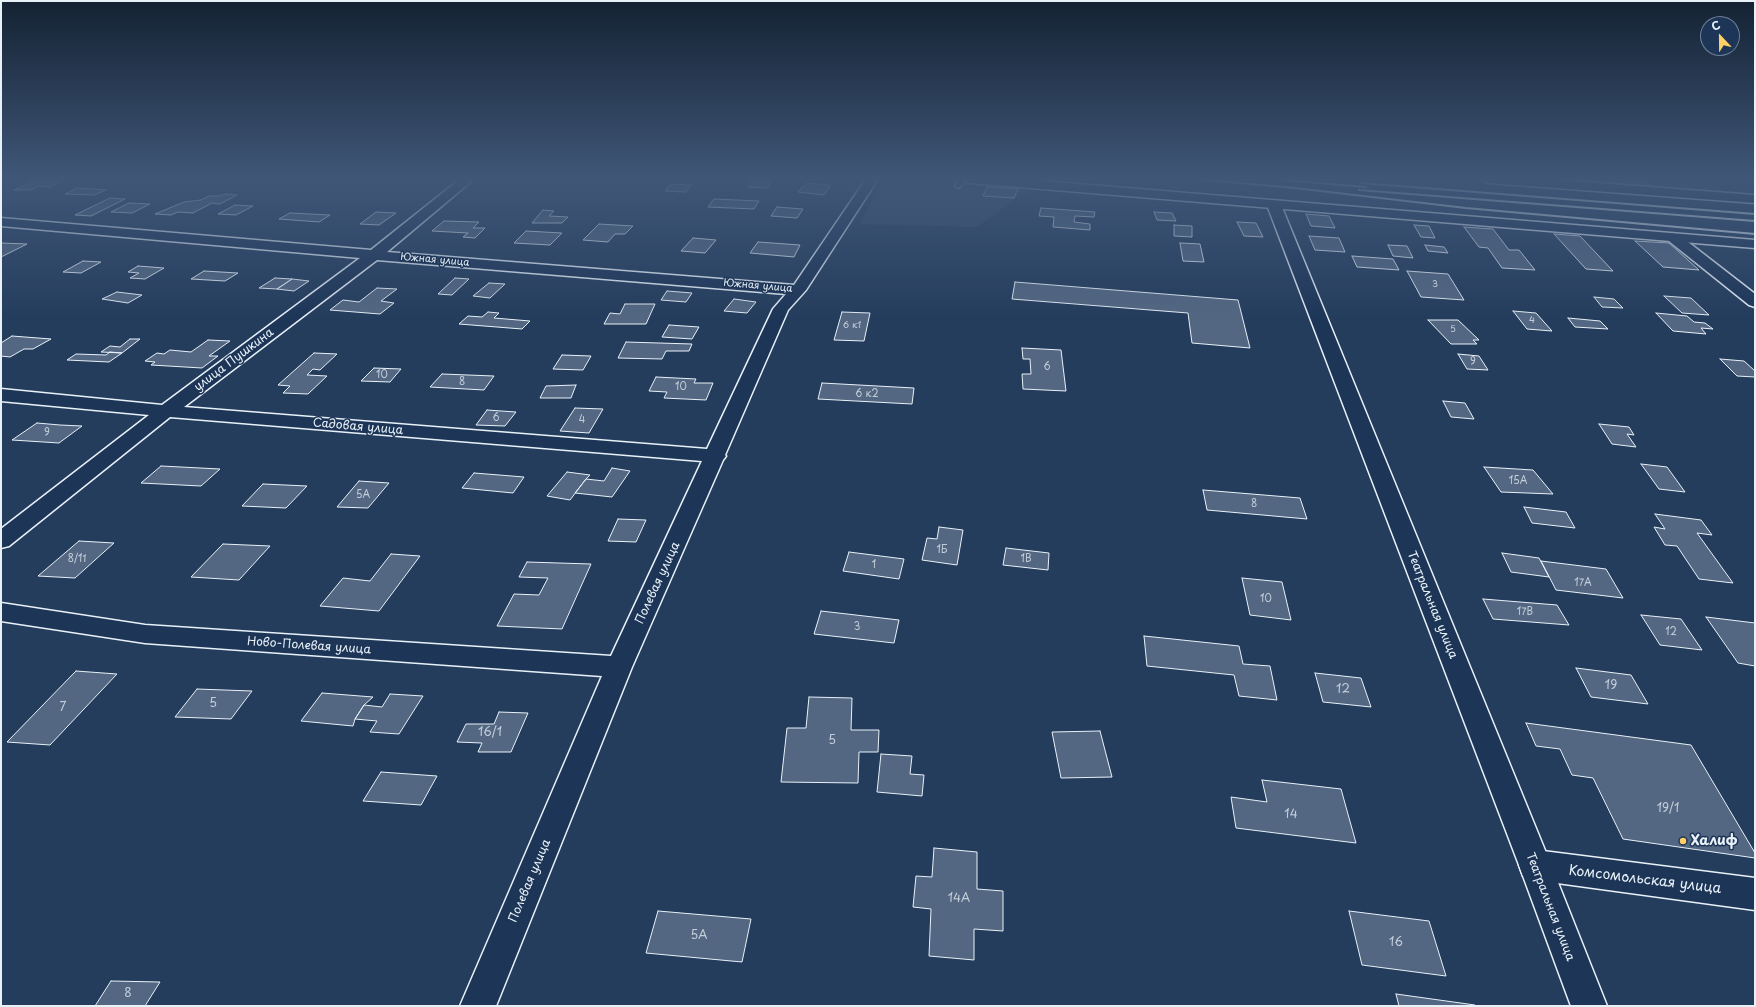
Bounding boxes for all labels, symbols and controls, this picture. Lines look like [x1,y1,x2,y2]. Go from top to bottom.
north arrow [1700,16,1740,56]
text: С [1709,16,1723,35]
street label: Южная улица [400,251,470,269]
street label: Южная улица [723,277,793,295]
house number: 3 [1432,280,1438,290]
house number: 4 [1529,316,1535,326]
house number: 6 к1 [843,321,861,331]
street label: улица Пушкина [191,325,277,395]
house number: 5 [1450,325,1456,335]
house number: 9 [1470,356,1476,368]
house number: 6 [1043,361,1051,373]
house number: 10 [376,369,388,381]
house number: 8 [459,376,465,388]
house number: 10 [675,381,687,393]
house number: 6 к2 [855,388,879,400]
house number: 6 [492,412,500,424]
house number: 4 [579,414,585,426]
street label: Садовая улица [312,416,404,438]
house number: 9 [44,427,50,439]
house number: 15А [1509,475,1527,487]
house number: 5А [356,489,370,501]
house number: 8 [1251,498,1257,510]
street label: Полевая улица [633,540,683,626]
house number: 1Б [937,544,947,556]
street label: Театральная улица [1404,549,1460,661]
house number: 8/11 [68,553,86,565]
house number: 1В [1020,553,1032,565]
house number: 1 [872,559,876,571]
house number: 17А [1574,577,1592,589]
house number: 10 [1260,593,1272,605]
house number: 17В [1517,606,1533,618]
house number: 3 [854,621,860,633]
house number: 12 [1665,626,1677,638]
street label: Ново-Полевая улица [246,634,372,658]
house number: 19 [1605,679,1617,693]
house number: 12 [1336,683,1350,697]
house number: 5 [209,697,217,711]
house number: 7 [60,701,66,715]
house number: 16/1 [478,726,502,740]
house number: 5 [828,734,836,748]
house number: 19/1 [1657,802,1679,816]
house number: 14 [1284,808,1298,822]
place label: Халиф [1691,833,1738,849]
marker: Халиф [1678,836,1688,846]
street label: Полевая улица [506,837,554,925]
street label: Театральная улица [1523,851,1577,963]
street label: Комсомольская улица [1568,862,1722,898]
house number: 14А [948,892,970,906]
house number: 5А [691,929,707,943]
house number: 16 [1389,936,1403,950]
house number: 8 [124,987,132,1001]

